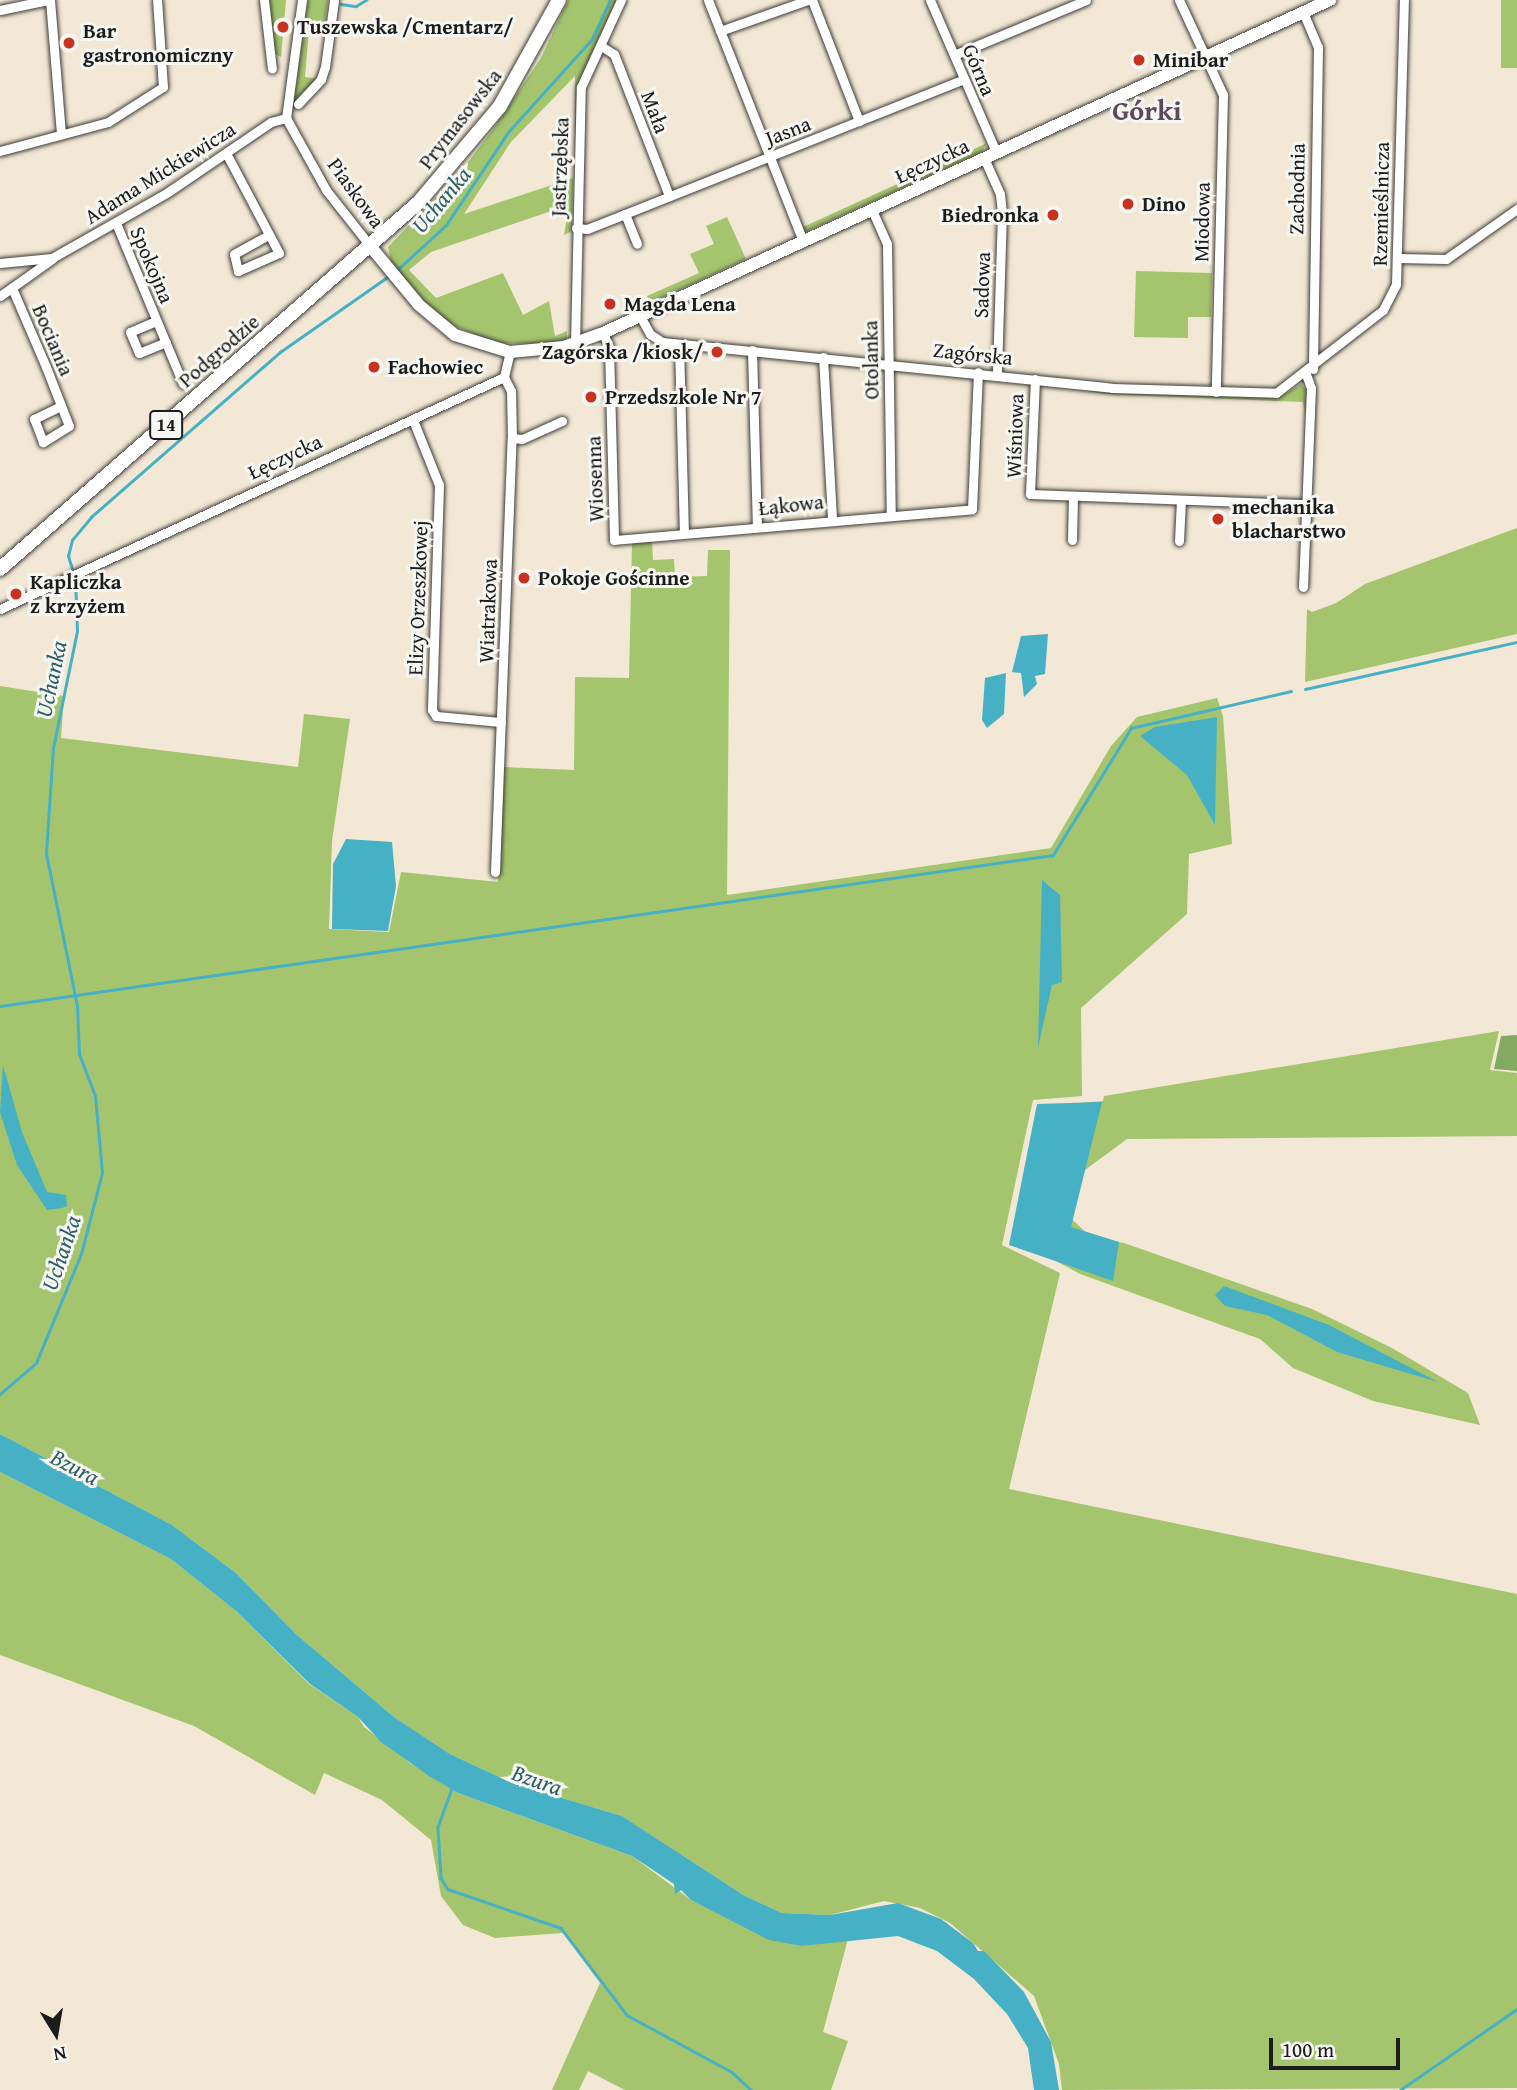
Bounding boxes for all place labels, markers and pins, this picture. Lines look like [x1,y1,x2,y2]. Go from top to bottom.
place label: Tuszewska /Cmentarz/ [297,14,513,40]
place label: Bar gastronomiczny [83,18,233,68]
marker: Tuszewska /Cmentarz/ [275,19,291,35]
marker: Bar gastronomiczny [61,35,77,51]
place label: Minibar [1153,47,1228,73]
marker: Minibar [1131,52,1147,68]
place label: Dino [1142,191,1186,217]
marker: Dino [1120,196,1136,212]
place label: Biedronka [942,202,1039,228]
marker: Biedronka [1045,207,1061,223]
place label: Magda Lena [624,291,736,317]
marker: Magda Lena [602,296,618,312]
place label: Zagórska /kiosk/ [542,339,703,365]
marker: Zagórska /kiosk/ [709,344,725,360]
place label: Fachowiec [388,354,483,380]
marker: Fachowiec [366,359,382,375]
place label: Przedszkole Nr 7 [605,384,762,410]
marker: Przedszkole Nr 7 [583,389,599,405]
place label: mechanika blacharstwo [1232,494,1346,544]
marker: mechanika blacharstwo [1210,511,1226,527]
place label: Pokoje Gościnne [538,565,690,591]
place label: Kapliczka z krzyżem [30,569,125,619]
marker: Pokoje Gościnne [516,570,532,586]
marker: Kapliczka z krzyżem [8,586,24,602]

